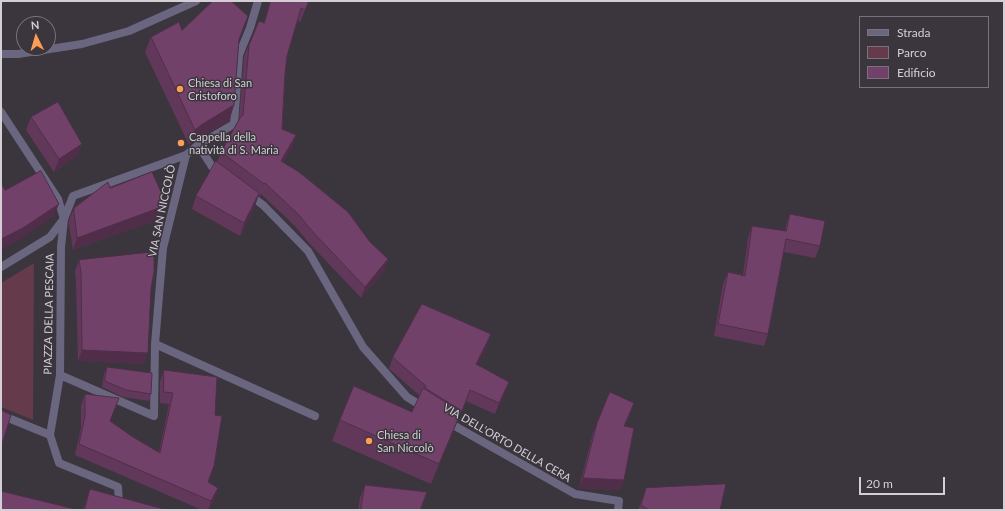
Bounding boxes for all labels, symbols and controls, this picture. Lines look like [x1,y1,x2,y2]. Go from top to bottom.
north arrow [16,16,56,56]
legend [859,16,989,88]
text: N [30,18,40,31]
text: Strada [897,25,930,40]
text: Parco [897,45,927,60]
text: Edificio [897,65,936,80]
place label: Chiesa di San Cristoforo [188,76,252,102]
marker: Chiesa di San Cristoforo [175,84,185,94]
place label: Cappella della natività di S. Maria [189,130,278,156]
marker: Cappella della natività di S. Maria [176,138,186,148]
street label: VIA SAN NICCOLÒ [146,164,178,258]
street label: PIAZZA DELLA PESCAIA [41,253,57,375]
street label: VIA DELL'ORTO DELLA CERA [441,401,573,485]
place label: Chiesa di San Niccolò [377,428,434,454]
marker: Chiesa di San Niccolò [364,436,374,446]
scale bar [861,469,947,495]
text: 20 m [866,476,893,491]

